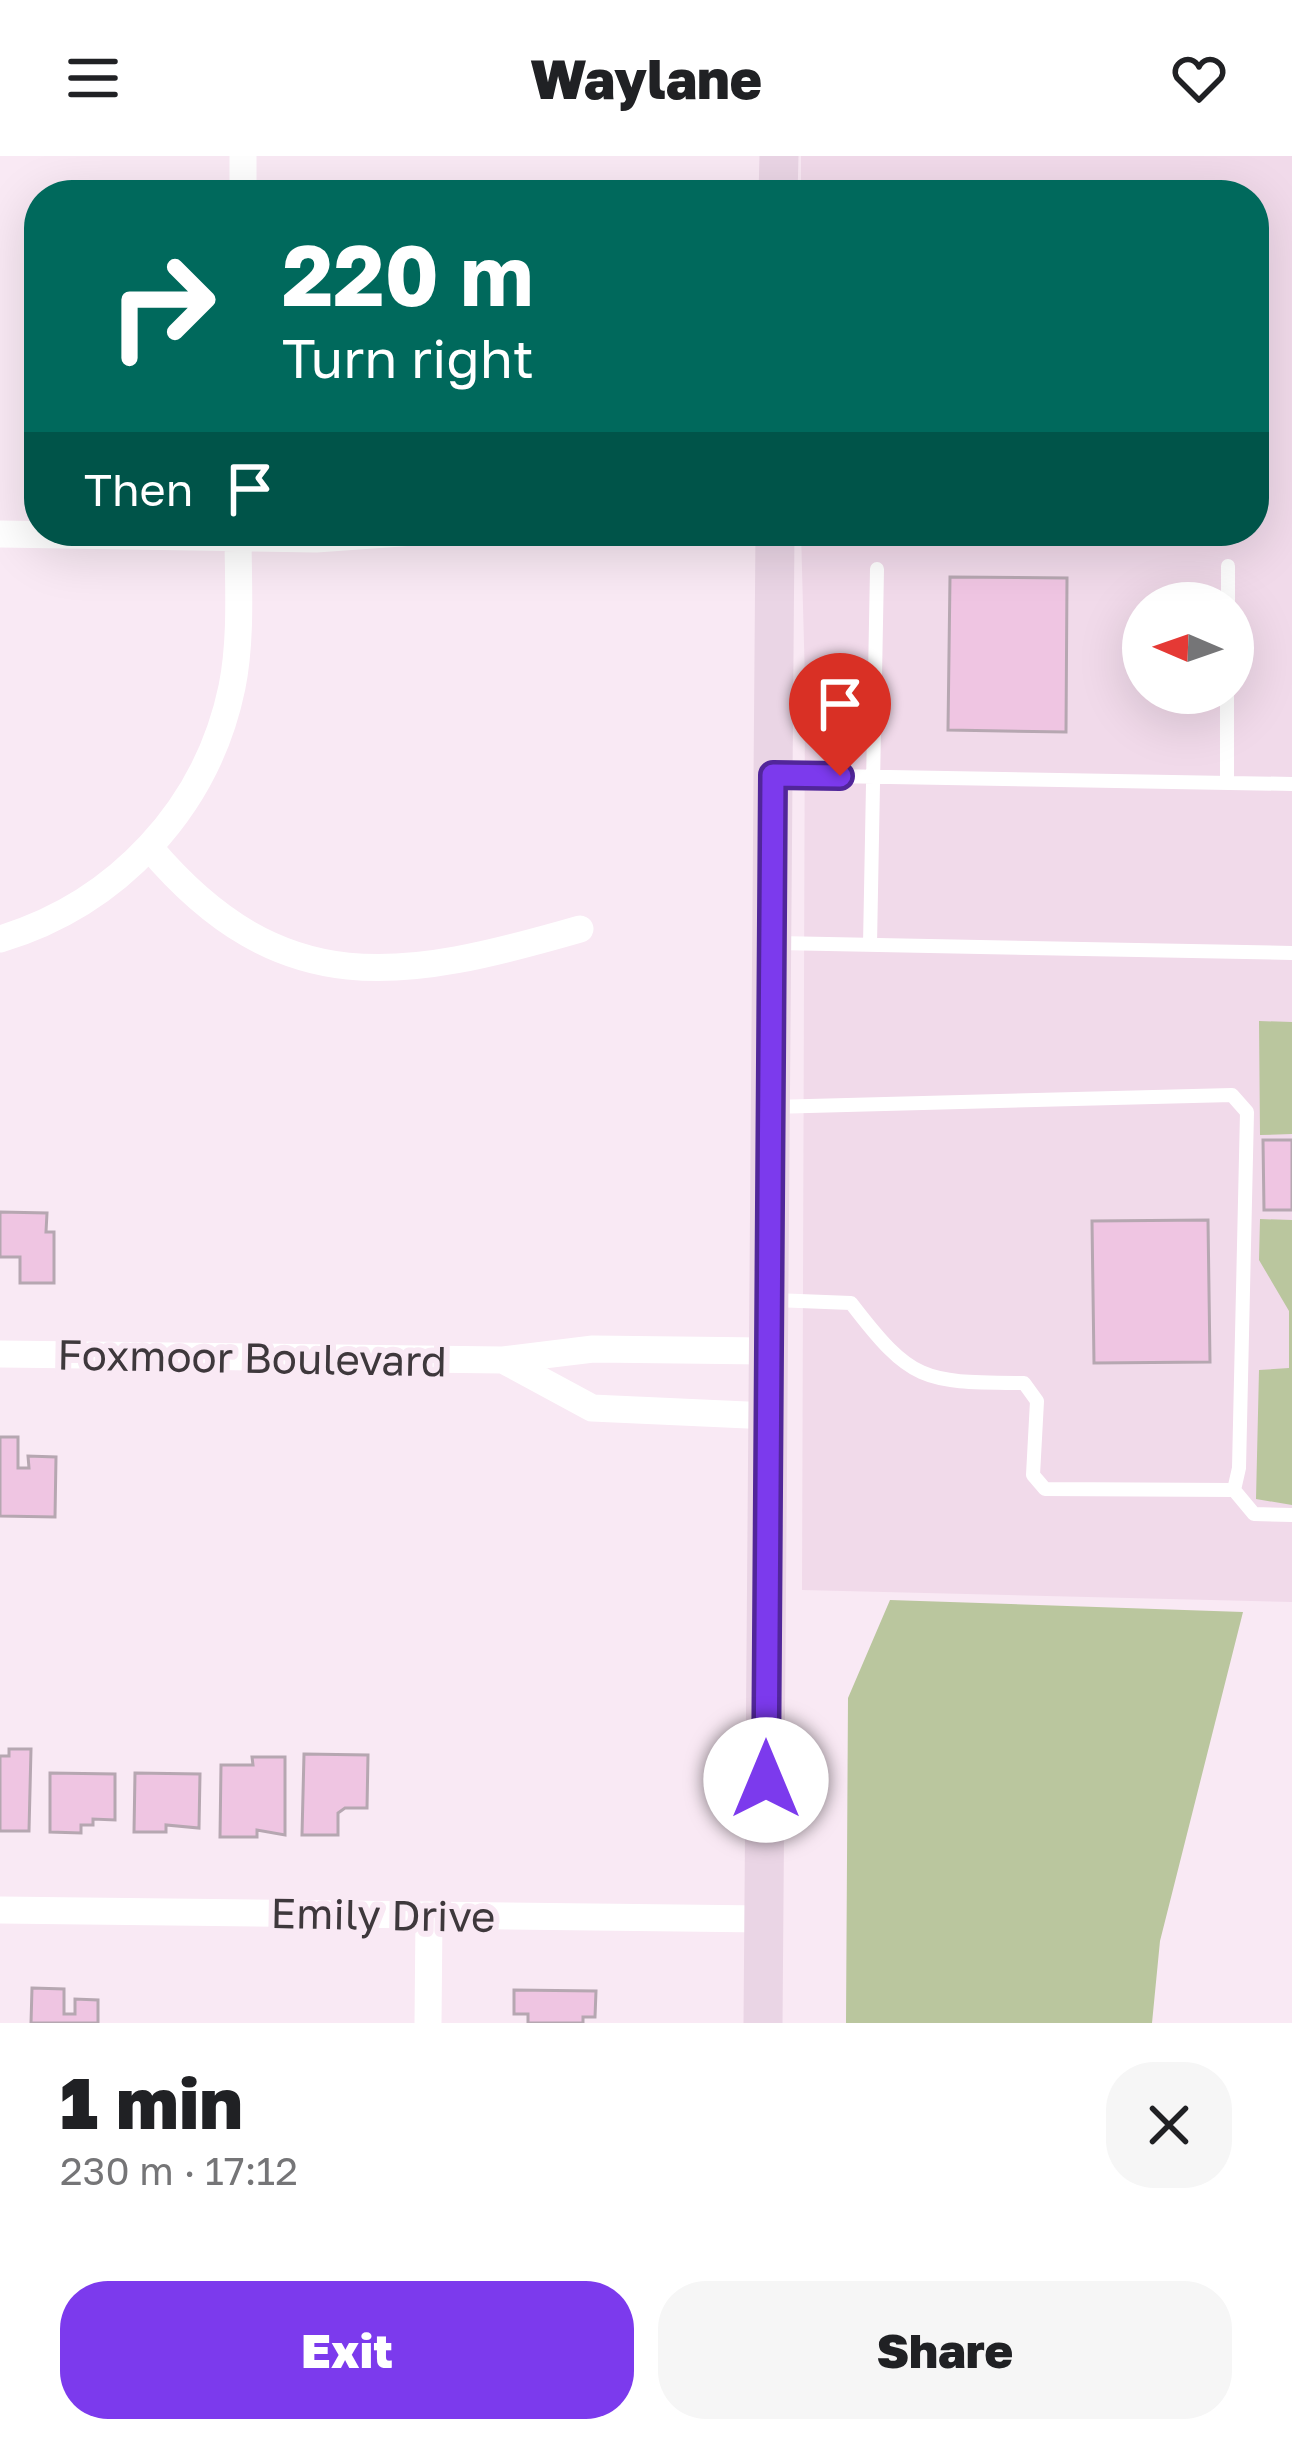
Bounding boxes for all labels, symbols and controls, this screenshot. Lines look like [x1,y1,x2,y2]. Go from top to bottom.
icon: menu [60,45,126,111]
icon: heart [1166,45,1232,111]
text: Waylane [530,46,762,111]
text: 220 m [282,224,534,324]
icon: right [84,228,240,384]
text: Turn right [282,325,534,390]
icon: arrive [217,456,283,522]
text: Then [84,462,193,516]
north arrow [1122,582,1254,714]
map controls [1122,582,1254,714]
pin [789,653,891,776]
icon: arrive [807,671,873,737]
street label: Foxmoor Boulevard [57,1329,447,1385]
position arrow [703,1717,829,1843]
street label: Emily Drive [270,1887,496,1941]
text: 1 min [60,2058,243,2145]
button: close [1106,2062,1232,2188]
text: 230 m · 17:12 [60,2147,298,2194]
button: Exit [60,2281,634,2419]
button: Share [658,2281,1232,2419]

